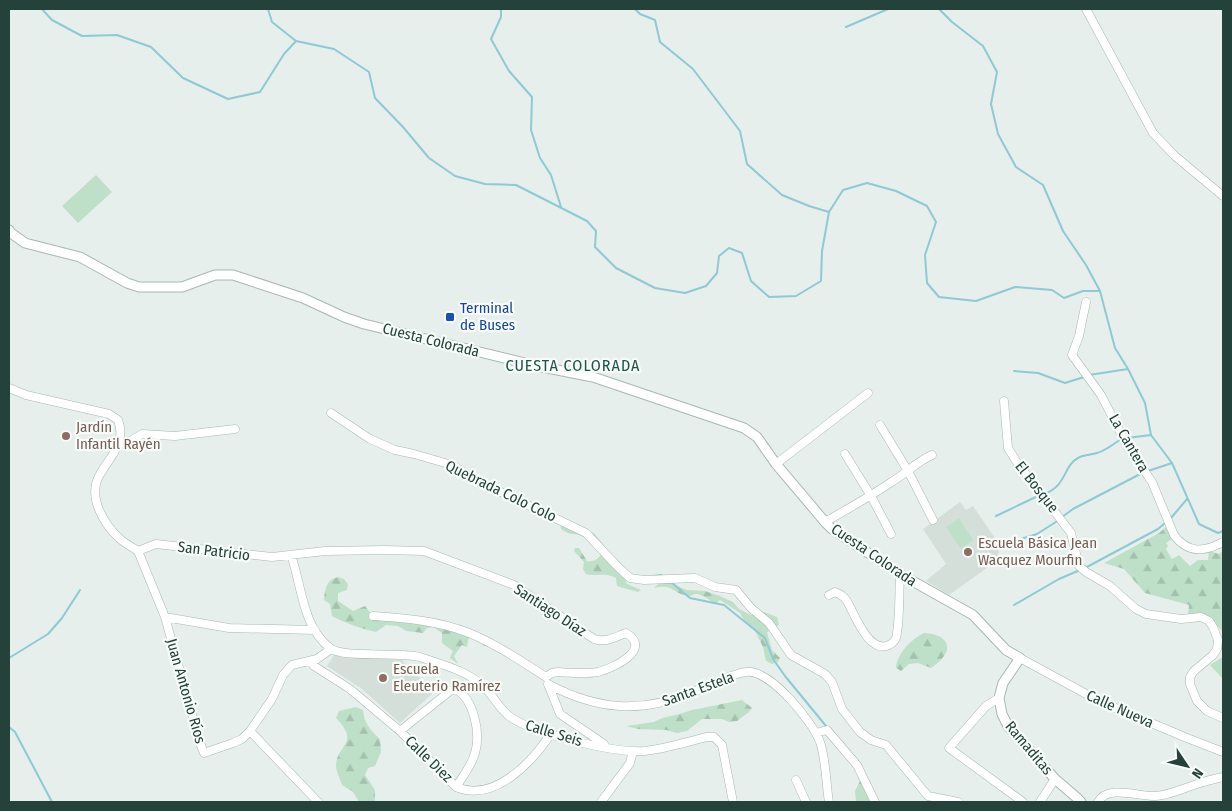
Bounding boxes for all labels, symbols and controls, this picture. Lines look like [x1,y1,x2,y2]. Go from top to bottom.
place label: Terminal de Buses [460,299,515,334]
marker: Terminal de Buses [444,311,456,323]
street label: Cuesta Colorada [381,319,481,361]
district label: CUESTA COLORADA [505,356,641,375]
street label: La Cantera [1105,411,1153,475]
place label: Jardín Infantil Rayén [76,418,161,453]
marker: Jardín Infantil Rayén [60,430,72,442]
street label: Quebrada Colo Colo [443,456,560,526]
street label: El Bosque [1011,458,1063,516]
street label: Cuesta Colorada [828,520,920,590]
place label: Escuela Básica Jean Wacquez Mourfin [978,534,1097,569]
street label: San Patricio [177,538,251,564]
marker: Escuela Básica Jean Wacquez Mourfin [962,546,974,558]
street label: Santiago Díaz [510,580,590,640]
street label: Juan Antonio Ríos [162,636,210,746]
place label: Escuela Eleuterio Ramírez [393,660,500,695]
street label: Santa Estela [660,668,736,710]
marker: Escuela Eleuterio Ramírez [377,672,389,684]
street label: Calle Nueva [1084,686,1156,732]
street label: Calle Seis [523,716,585,750]
street label: Ramaditas [1001,717,1057,779]
street label: Calle Diez [401,732,457,786]
north arrow [1162,741,1212,791]
text: N [1188,765,1207,781]

